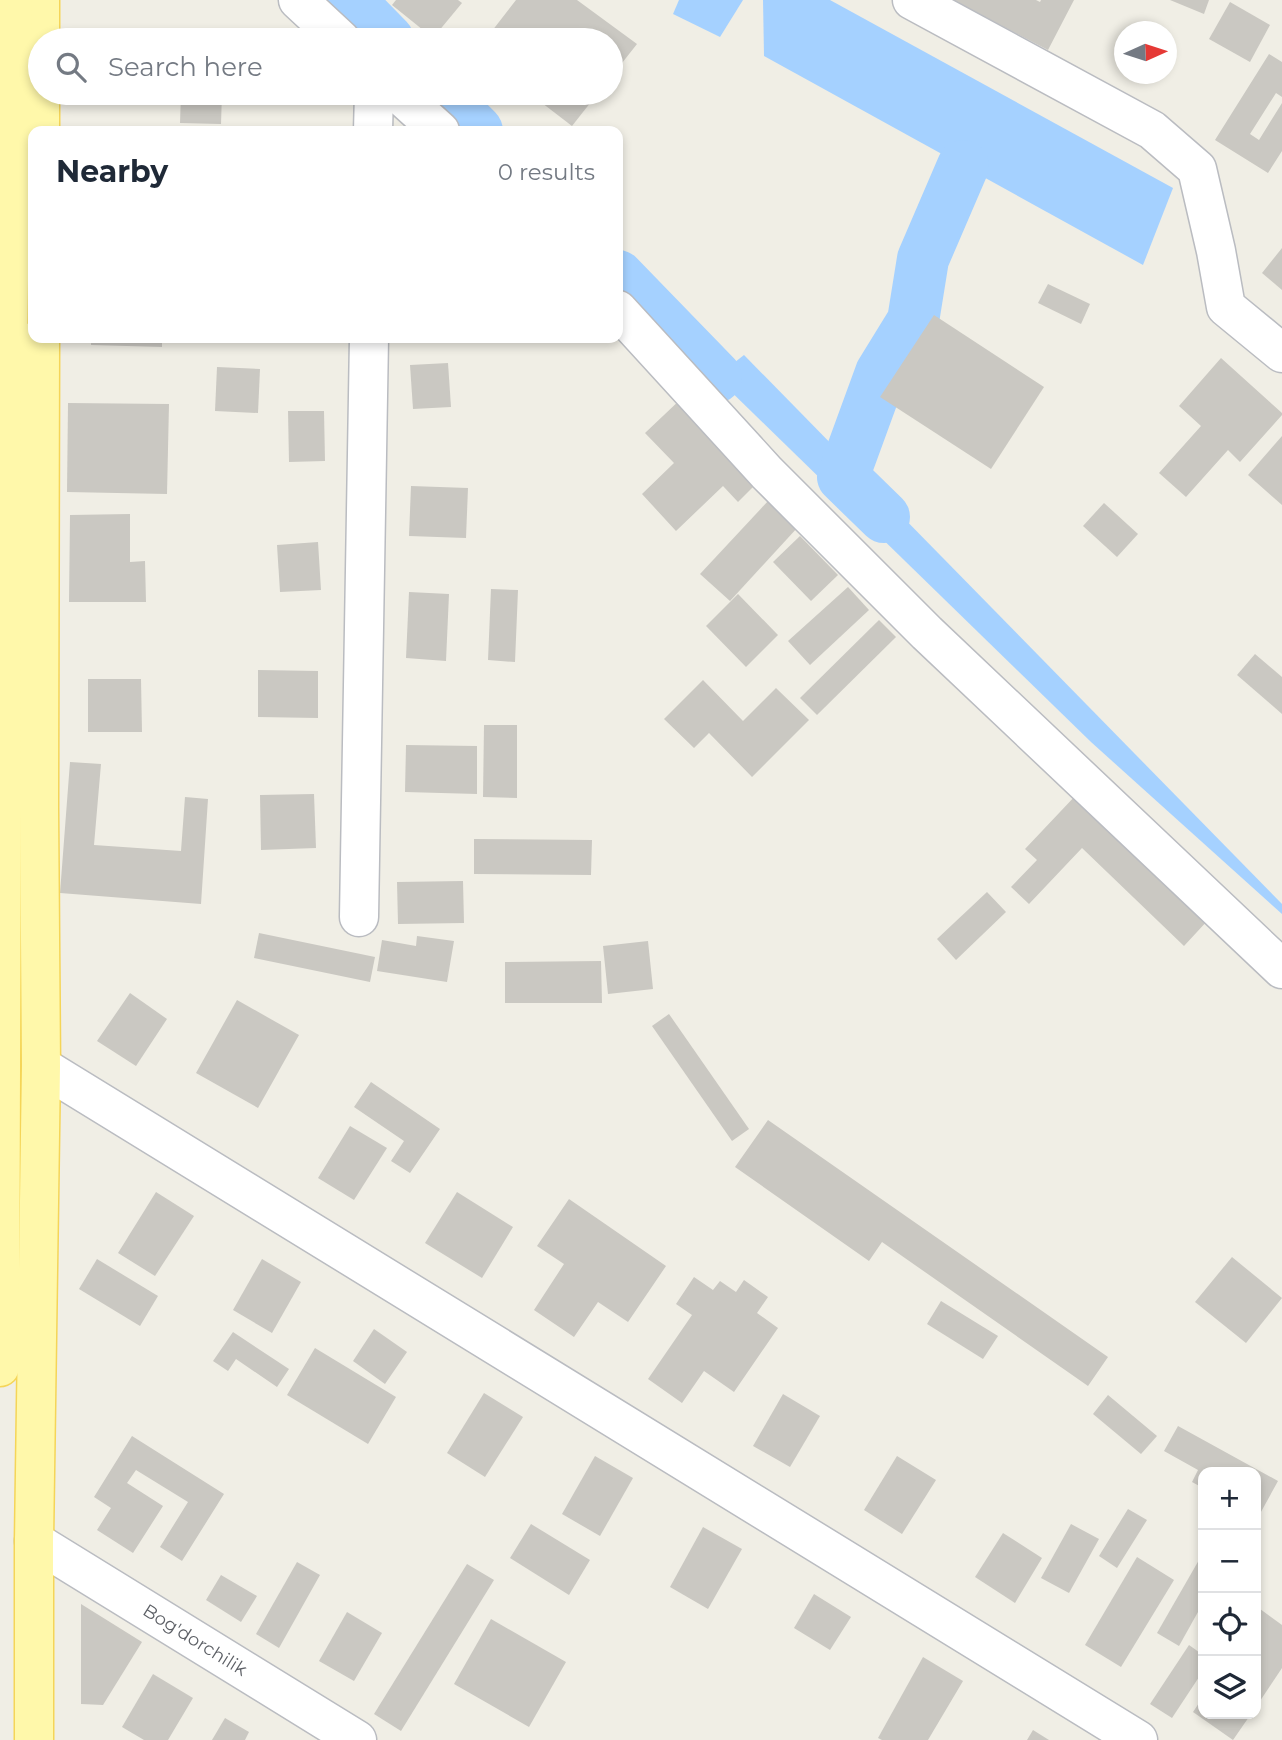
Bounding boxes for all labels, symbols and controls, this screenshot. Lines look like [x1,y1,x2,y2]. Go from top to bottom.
north arrow [1114,21,1177,84]
search box [28,28,623,105]
icon: search [52,48,90,86]
text: Search here [108,51,263,83]
text: Nearby [56,153,168,190]
text: 0 results [498,158,595,186]
map controls [1198,1467,1261,1719]
button: + [1198,1467,1261,1530]
button: − [1198,1530,1261,1593]
button: locate [1198,1593,1261,1656]
street label: Bog'dorchilik [139,1599,251,1681]
button: layers [1198,1656,1261,1719]

